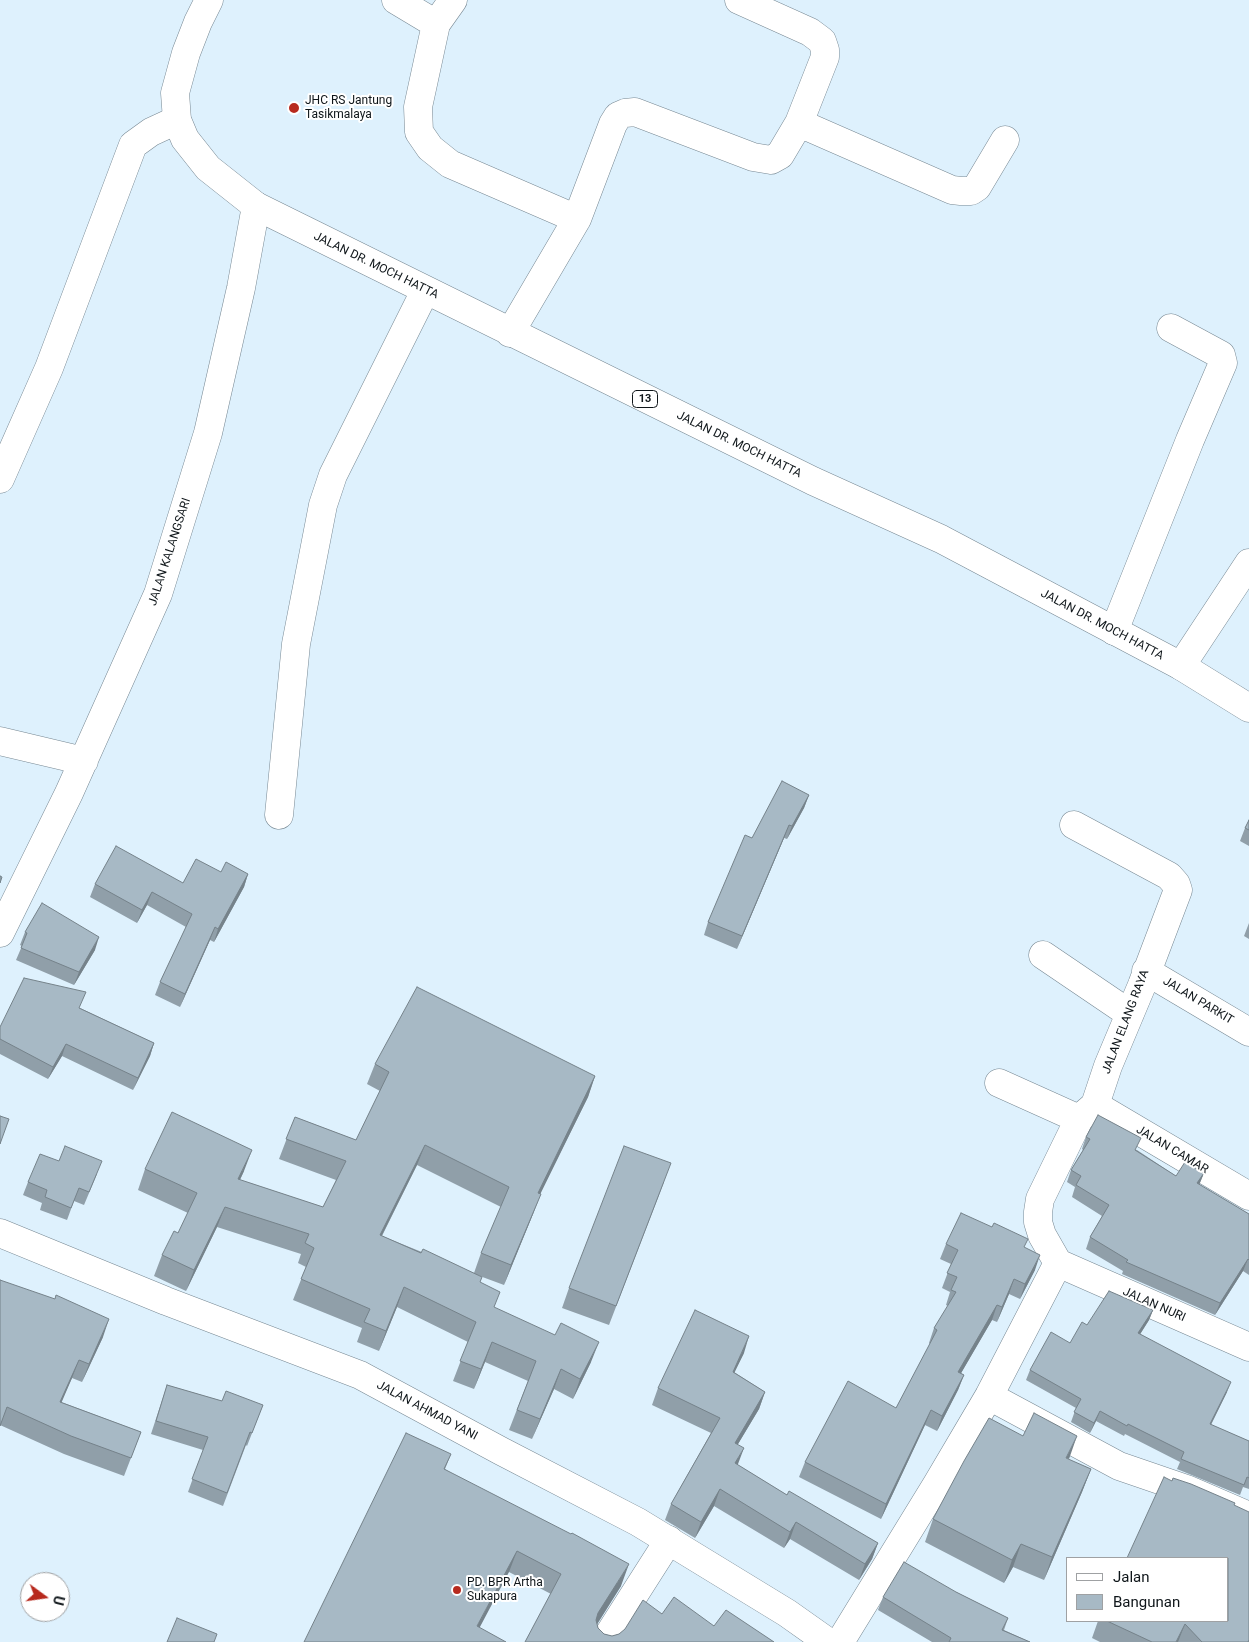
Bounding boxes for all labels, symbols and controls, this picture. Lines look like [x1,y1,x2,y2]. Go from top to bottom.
place label: JHC RS Jantung Tasikmalaya [305,94,392,122]
marker: JHC RS Jantung Tasikmalaya [287,101,301,115]
street label: JALAN DR. MOCH HATTA [311,229,441,303]
road number: 13 [632,390,658,408]
street label: JALAN DR. MOCH HATTA [674,408,804,482]
street label: JALAN KALANGSARI [146,496,194,608]
street label: JALAN DR. MOCH HATTA [1038,586,1166,664]
street label: JALAN ELANG RAYA [1100,968,1152,1076]
street label: JALAN PARKIT [1160,974,1236,1028]
street label: JALAN CAMAR [1133,1123,1211,1177]
street label: JALAN NURI [1120,1285,1188,1325]
street label: JALAN AHMAD YANI [374,1378,480,1444]
legend [1066,1557,1229,1622]
text: Jalan [1113,1568,1150,1586]
north arrow [20,1572,70,1622]
place label: PD. BPR Artha Sukapura [467,1576,543,1604]
marker: PD. BPR Artha Sukapura [451,1584,463,1596]
text: Bangunan [1113,1593,1180,1611]
text: U [50,1594,67,1607]

